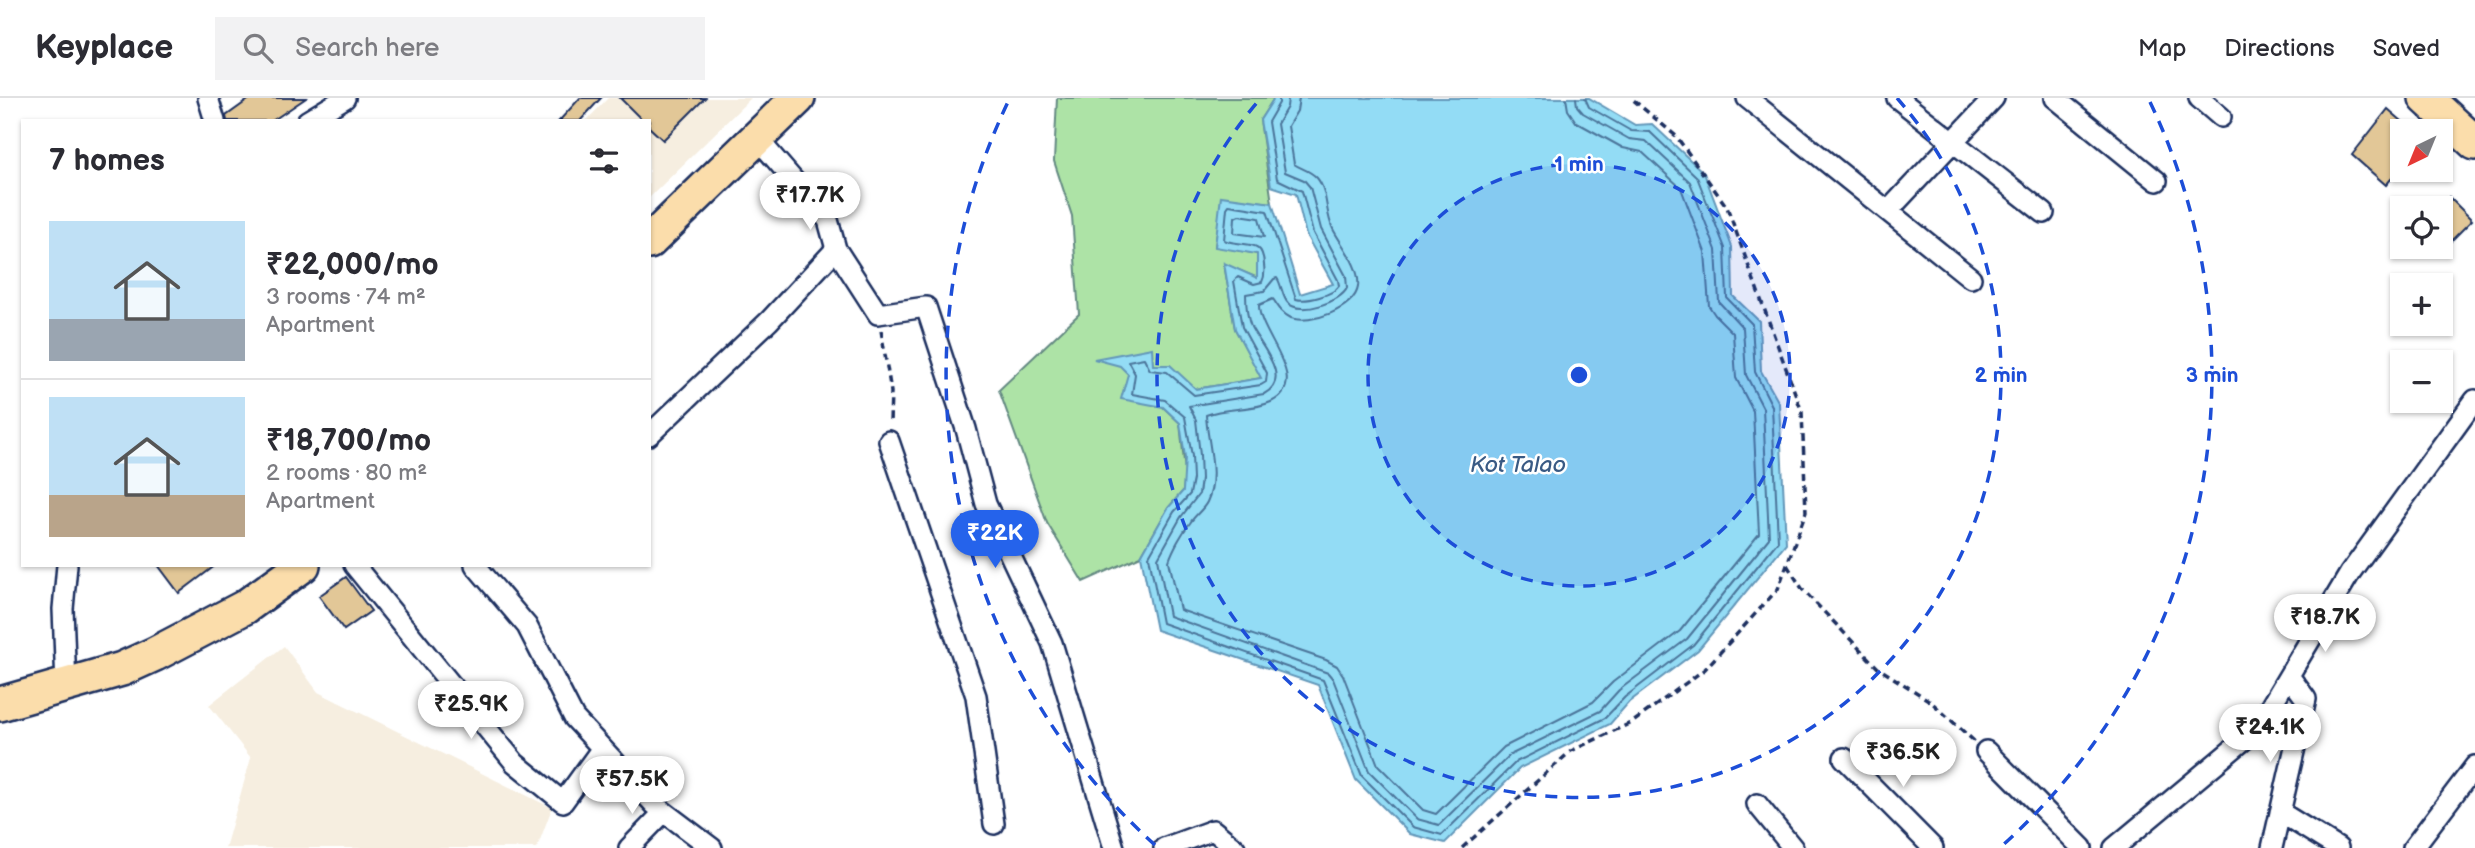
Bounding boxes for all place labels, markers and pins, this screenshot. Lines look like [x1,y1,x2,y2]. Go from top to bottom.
pin: ₹17.7K [753,172,867,232]
centre of rings [1567,363,1591,387]
pin: ₹22K [954,510,1036,570]
pin: ₹18.7K [2268,594,2382,654]
pin: ₹25.9K [414,682,528,741]
pin: ₹24.1K [2213,704,2327,764]
pin: ₹36.5K [1846,730,1960,789]
pin: ₹57.5K [575,756,689,816]

